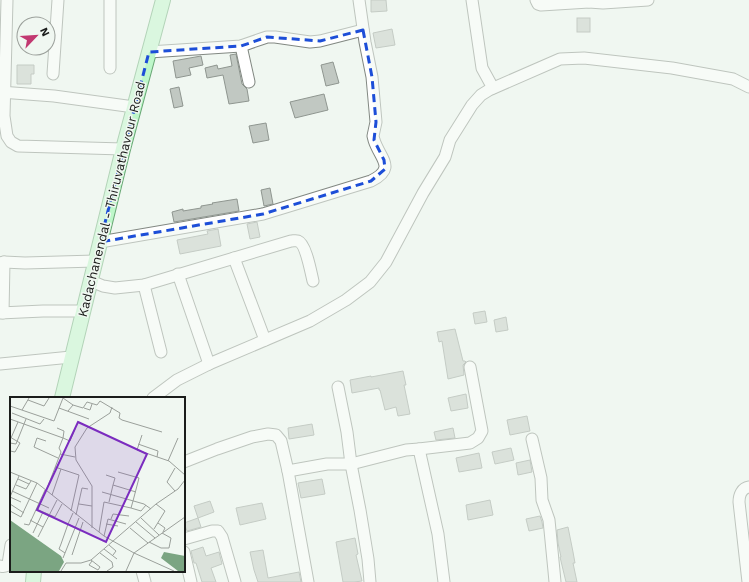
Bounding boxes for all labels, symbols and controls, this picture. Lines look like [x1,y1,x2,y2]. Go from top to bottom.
north arrow [16,16,56,56]
text: N [37,26,52,38]
street label: Kadachanendal - Thiruvathavour Road [75,80,148,318]
inset map [10,397,185,572]

